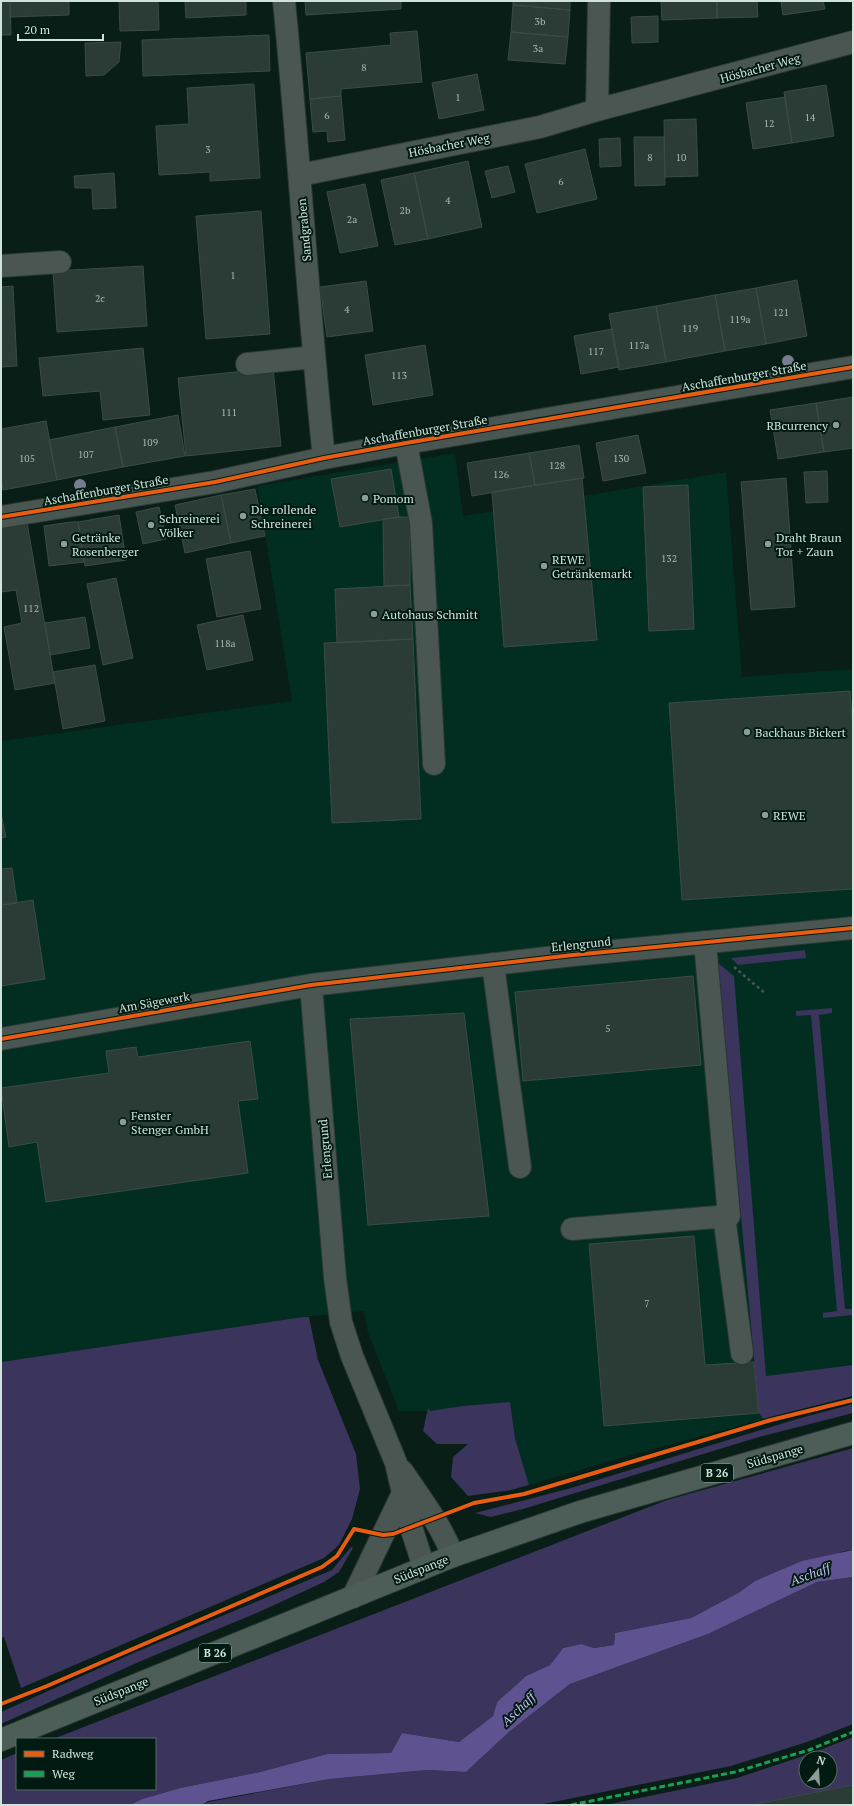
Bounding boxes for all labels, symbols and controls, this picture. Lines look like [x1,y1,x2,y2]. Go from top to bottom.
house number: 3b [535,15,546,28]
scale bar [18,16,103,42]
text: 20 m [24,22,51,37]
house number: 3a [533,42,543,55]
street label: Hösbacher Weg [718,50,802,86]
house number: 8 [361,61,367,74]
house number: 1 [455,91,461,104]
house number: 6 [324,109,330,122]
house number: 14 [805,111,816,124]
house number: 12 [764,117,774,130]
street label: Hösbacher Weg [407,130,491,160]
house number: 3 [205,143,211,156]
house number: 8 [647,151,653,164]
house number: 10 [676,151,686,164]
house number: 6 [558,175,564,188]
house number: 4 [445,194,451,207]
street label: Sandgraben [294,198,314,262]
house number: 2b [400,204,411,217]
house number: 2a [347,213,357,226]
house number: 1 [230,269,236,282]
house number: 2c [95,292,105,305]
house number: 4 [344,303,350,316]
house number: 121 [773,306,789,319]
house number: 119a [729,313,751,326]
house number: 119 [682,322,698,335]
house number: 117a [629,339,649,352]
house number: 117 [588,345,604,358]
street label: Aschaffenburger Straße [680,358,808,394]
house number: 113 [391,369,407,382]
house number: 111 [221,406,237,419]
street label: Aschaffenburger Straße [361,412,489,448]
place label: RBcurrency [766,418,829,433]
marker: RBcurrency [831,420,841,430]
house number: 109 [142,436,158,449]
house number: 107 [78,448,94,461]
house number: 105 [19,452,35,465]
house number: 130 [613,452,629,465]
house number: 128 [549,459,565,472]
house number: 126 [493,468,510,481]
street label: Aschaffenburger Straße [42,472,170,508]
place label: Pomom [373,491,414,506]
marker: Pomom [360,493,370,503]
place label: Die rollende Schreinerei [251,502,316,531]
place label: Schreinerei Völker [159,511,220,540]
marker: Die rollende Schreinerei [238,511,248,521]
marker: Schreinerei Völker [146,520,156,530]
place label: Getränke Rosenberger [72,530,139,559]
place label: Draht Braun Tor + Zaun [776,530,842,559]
marker: Getränke Rosenberger [59,539,69,549]
marker: Draht Braun Tor + Zaun [763,539,773,549]
place label: REWE Getränkemarkt [552,552,633,581]
house number: 132 [661,552,677,565]
marker: REWE Getränkemarkt [539,561,549,571]
house number: 112 [23,602,39,615]
place label: Autohaus Schmitt [382,607,479,622]
marker: Autohaus Schmitt [369,609,379,619]
house number: 118a [214,637,236,650]
place label: Backhaus Bickert [755,725,847,740]
marker: Backhaus Bickert [742,727,752,737]
place label: REWE [773,808,806,823]
marker: REWE [760,810,770,820]
street label: Erlengrund [550,933,612,955]
street label: Am Sägewerk [117,988,191,1016]
house number: 5 [605,1022,611,1035]
place label: Fenster Stenger GmbH [131,1108,209,1137]
marker: Fenster Stenger GmbH [118,1117,128,1127]
street label: Erlengrund [315,1118,335,1180]
house number: 7 [644,1297,650,1310]
street label: Südspange [745,1441,805,1471]
road number: B 26 [701,1464,733,1482]
street label: Südspange [392,1551,450,1587]
water label: Aschaff [787,1558,834,1590]
road number: B 26 [199,1644,231,1662]
street label: Südspange [92,1673,150,1709]
water label: Aschaff [496,1687,541,1731]
legend [16,1738,156,1790]
text: Radweg [52,1746,94,1761]
north arrow [798,1750,838,1790]
text: N [815,1753,828,1769]
text: Weg [52,1766,75,1781]

